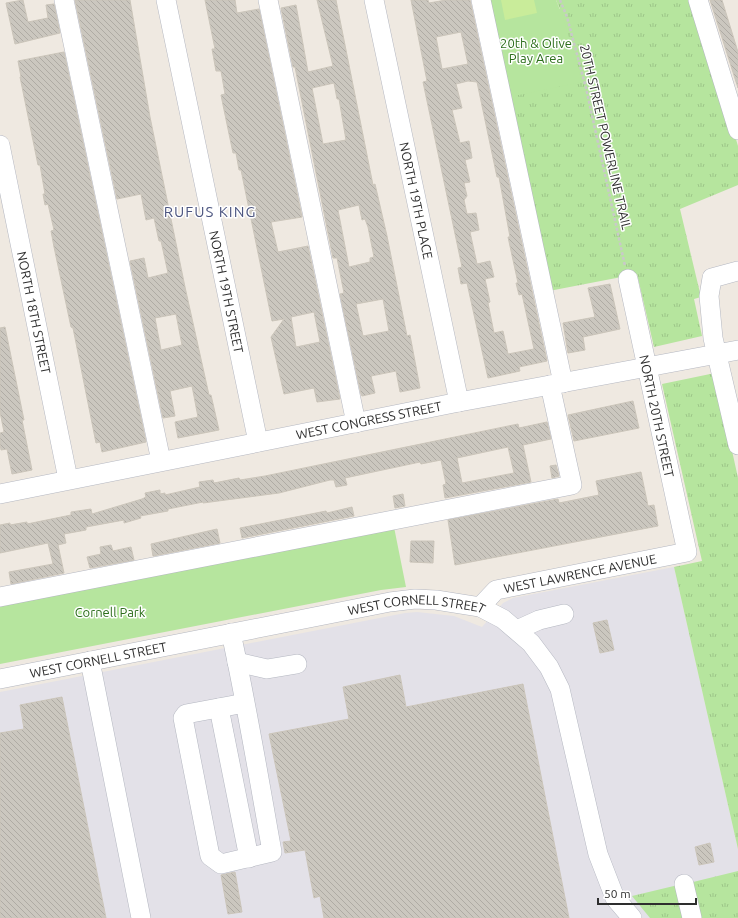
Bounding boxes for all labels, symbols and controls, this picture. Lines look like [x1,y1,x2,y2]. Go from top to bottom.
park label: 20th & Olive Play Area [500,36,572,65]
street label: 20TH STREET POWERLINE TRAIL [578,43,634,231]
street label: NORTH 19TH PLACE [397,141,436,260]
district label: RUFUS KING [164,203,256,220]
street label: NORTH 19TH STREET [207,229,246,354]
street label: NORTH 18TH STREET [15,250,53,375]
street label: NORTH 20TH STREET [637,354,677,478]
street label: WEST CONGRESS STREET [295,399,443,442]
street label: WEST LAWRENCE AVENUE [502,551,658,595]
street label: WEST CORNELL STREET [346,592,488,617]
park label: Cornell Park [75,605,146,619]
street label: WEST CORNELL STREET [28,639,168,680]
scale bar [598,880,696,906]
text: 50 m [604,887,631,900]

